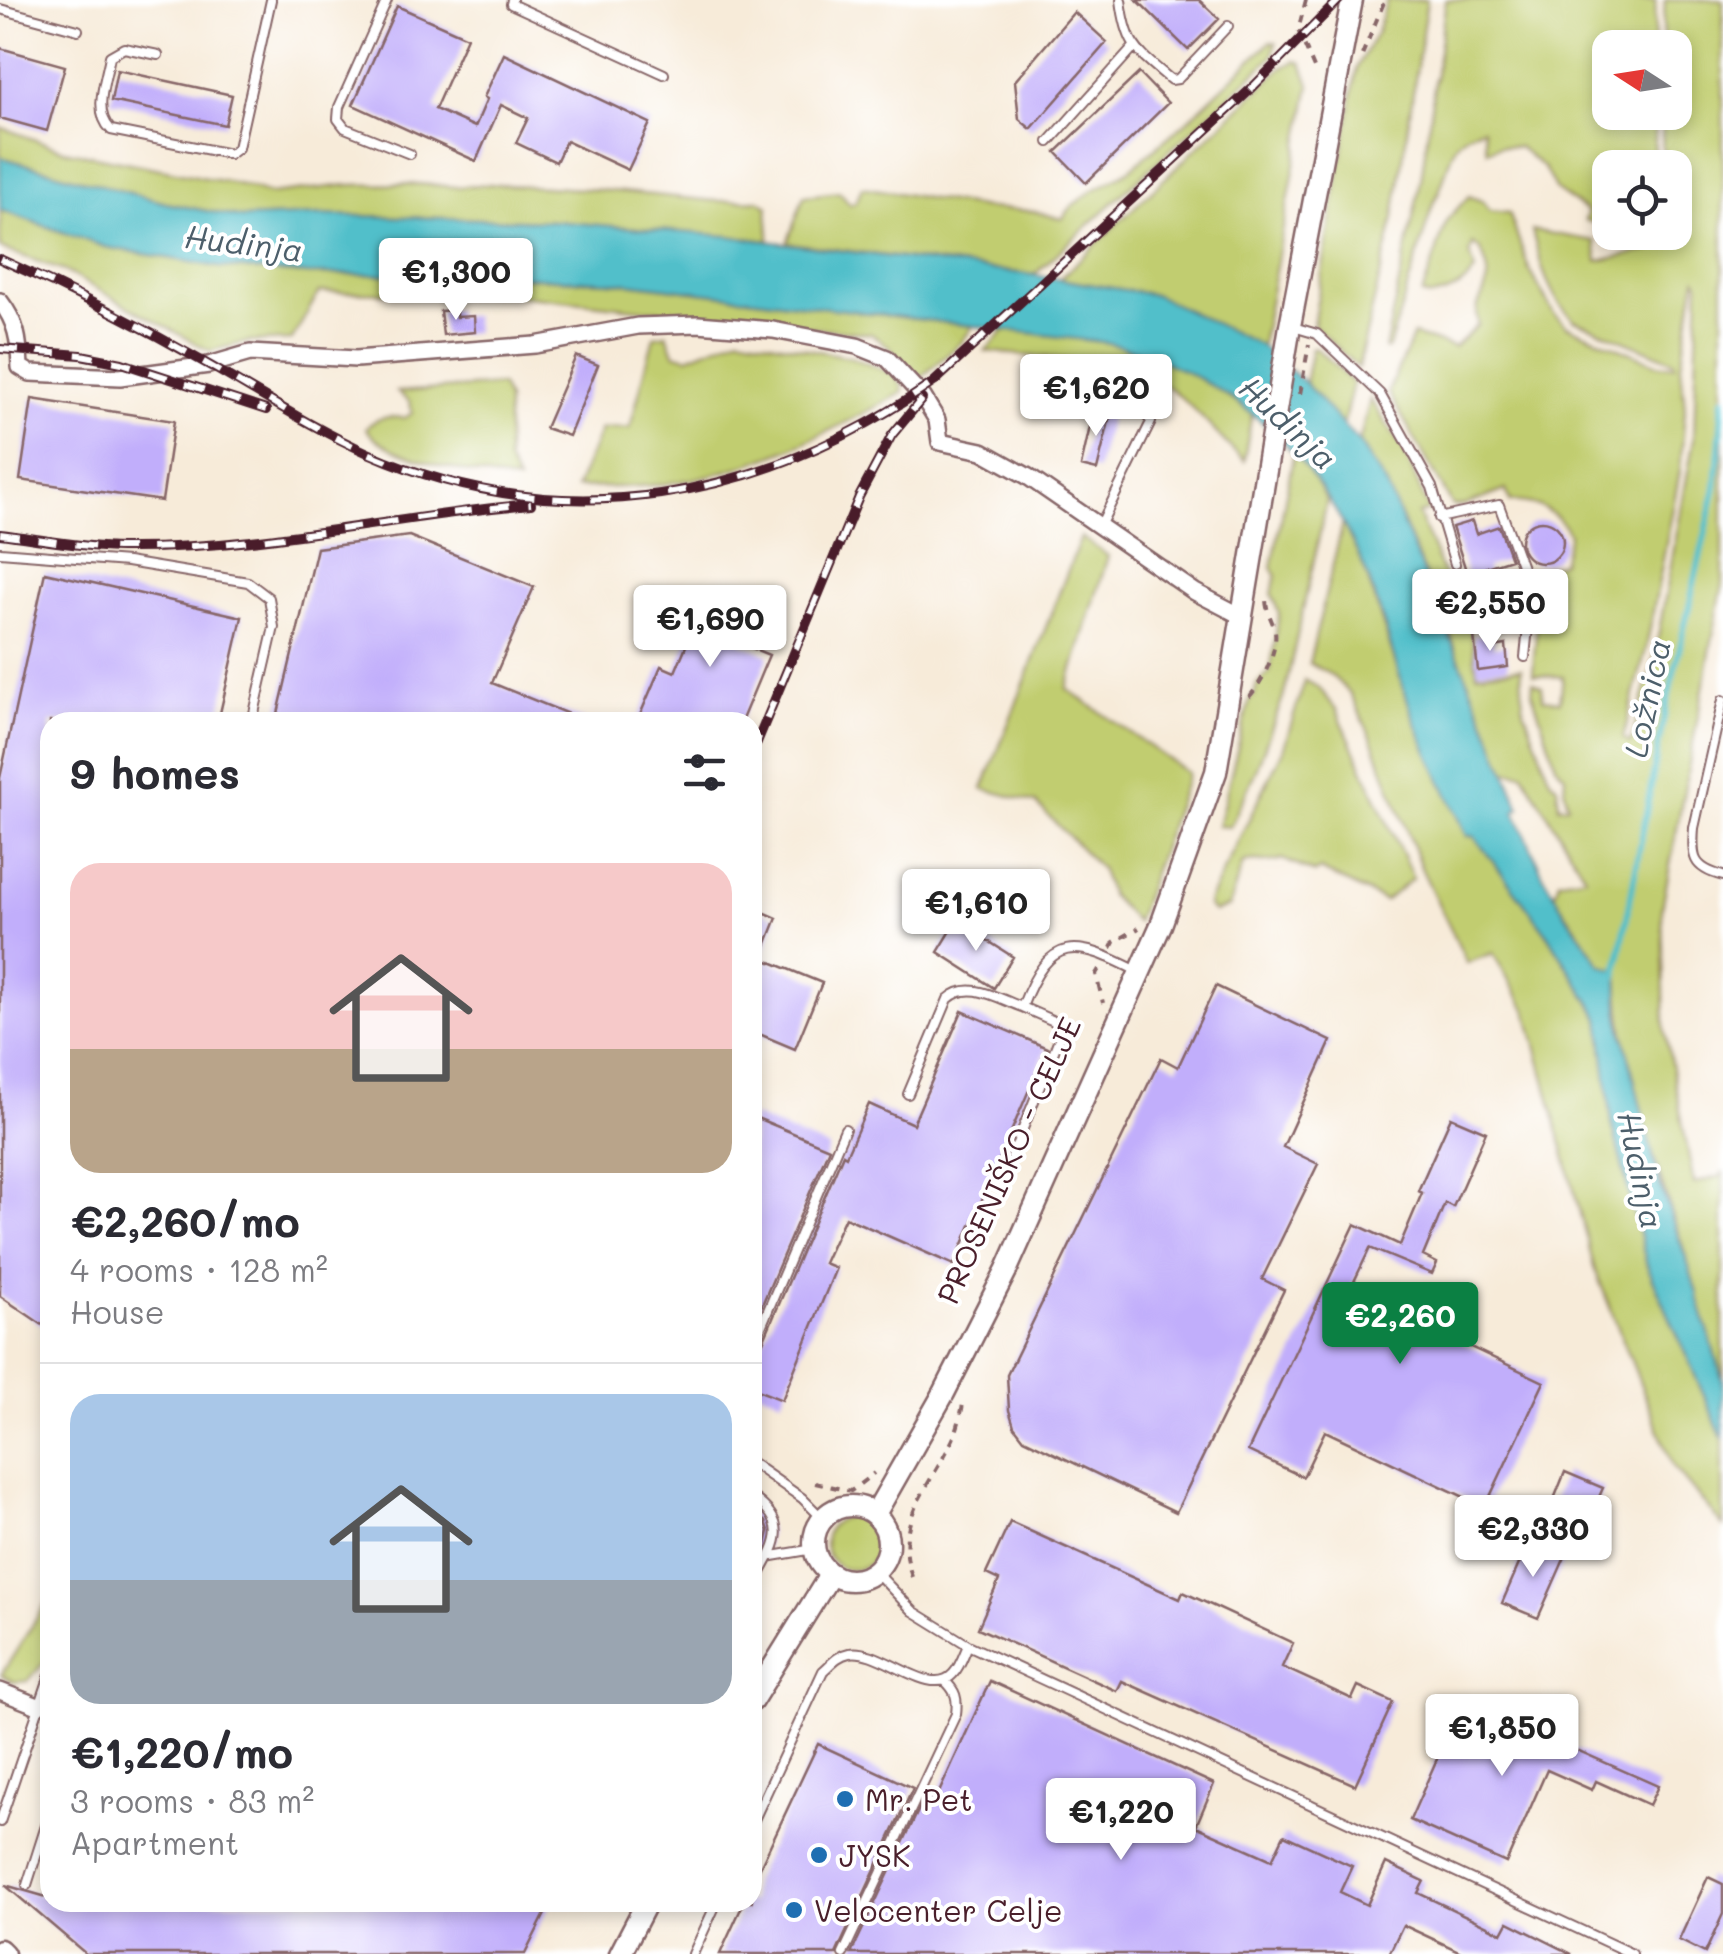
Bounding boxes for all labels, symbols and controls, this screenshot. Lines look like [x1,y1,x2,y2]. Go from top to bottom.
north arrow [1592,30,1692,130]
map controls [1592,30,1692,250]
button: locate [1592,150,1692,250]
water label: Hudinja [182,214,306,270]
pin: €1,300 [375,238,537,323]
text: €1,300 [401,249,511,291]
pin: €1,620 [1015,354,1177,439]
text: €1,620 [1042,365,1150,407]
water label: Hudinja [1231,366,1347,478]
pin: €2,550 [1409,569,1571,654]
text: €2,550 [1434,580,1546,622]
pin: €1,690 [629,585,791,670]
text: €1,690 [655,596,765,638]
water label: Ložnica [1613,635,1679,761]
text: 9 homes [70,745,240,800]
icon: filters [677,745,732,800]
pin: €1,610 [895,869,1057,954]
text: €1,610 [924,880,1028,922]
icon: home [311,928,491,1108]
street label: PROSENIŠKO - CELJE [927,1011,1089,1309]
water label: Hudinja [1609,1108,1675,1232]
text: €2,260/mo [70,1193,300,1248]
text: 4 rooms · 128 m² [70,1248,328,1290]
pin: €2,260 [1319,1282,1481,1367]
text: House [70,1290,165,1332]
text: €2,260 [1344,1293,1456,1335]
icon: home [311,1459,491,1639]
pin: €2,330 [1452,1495,1614,1580]
text: €2,330 [1477,1506,1589,1548]
pin: €1,850 [1421,1694,1583,1779]
text: €1,850 [1447,1705,1557,1747]
text: €1,220/mo [70,1724,293,1779]
pin: €1,220 [1040,1778,1202,1863]
text: 3 rooms · 83 m² [70,1779,314,1821]
place label: Mr. Pet [865,1779,973,1819]
marker: Mr. Pet [834,1788,856,1810]
text: €1,220 [1068,1789,1174,1831]
text: Apartment [70,1821,239,1863]
place label: JYSK [839,1835,910,1875]
marker: JYSK [808,1844,830,1866]
place label: Velocenter Celje [814,1890,1063,1930]
marker: Velocenter Celje [783,1899,805,1921]

